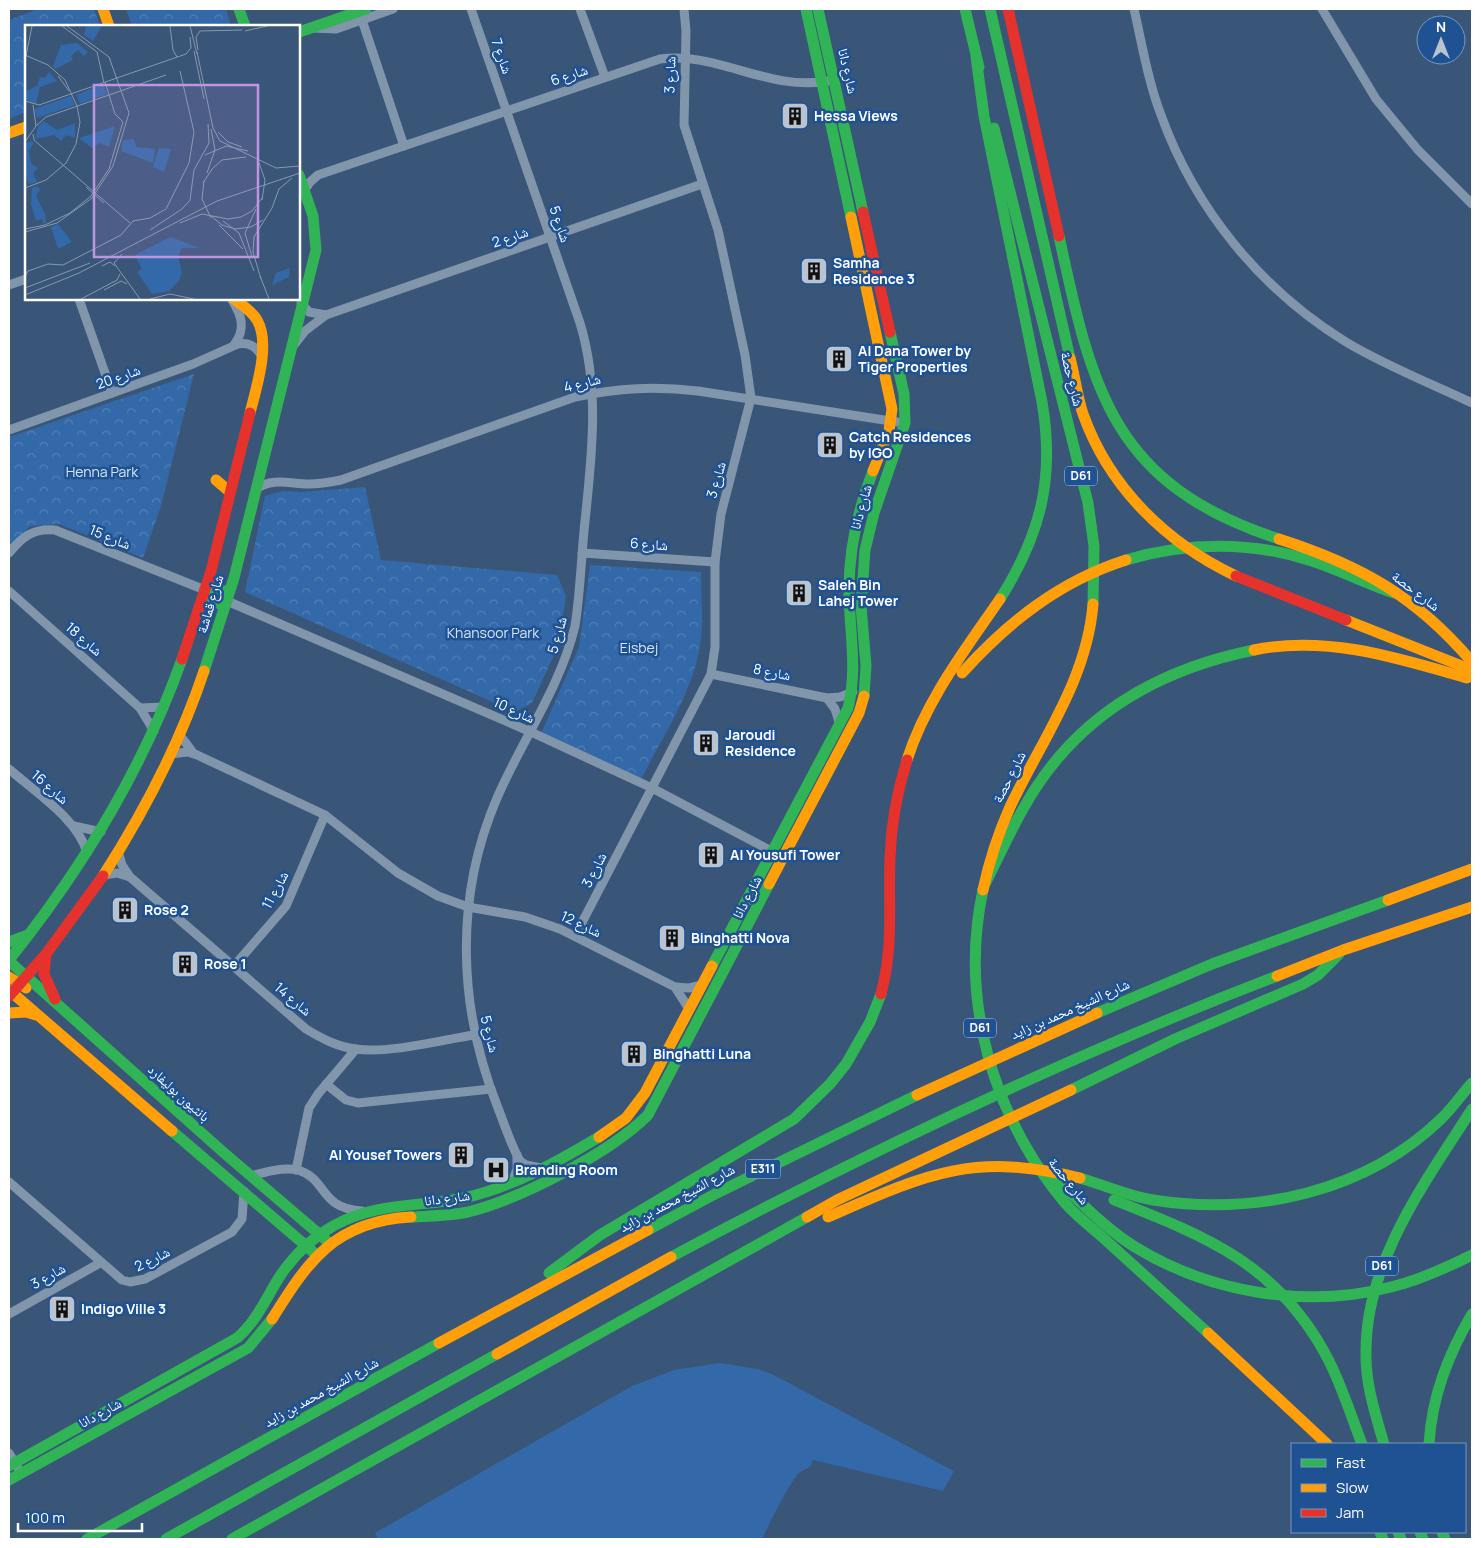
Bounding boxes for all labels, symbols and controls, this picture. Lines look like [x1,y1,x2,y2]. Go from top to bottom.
north arrow [1416,15,1466,65]
text: N [1436,17,1446,36]
inset map [25,25,300,300]
street label: شارع 7 [487,36,517,76]
street label: شارع دانا [833,46,863,96]
street label: شارع 3 [659,56,681,94]
street label: شارع 6 [548,60,590,90]
building icon: Hessa Views [780,101,810,131]
place label: Hessa Views [814,106,898,125]
street label: شارع 5 [544,203,576,245]
street label: شارع 2 [489,221,531,253]
place label: Samha Residence 3 [833,253,915,288]
building icon: Samha Residence 3 [799,256,829,286]
place label: Al Dana Tower by Tiger Properties [858,341,971,376]
building icon: Al Dana Tower by Tiger Properties [824,344,854,374]
street label: شارع حصة [1056,350,1088,408]
street label: شارع 20 [93,360,143,394]
street label: شارع 4 [561,369,603,397]
place label: Catch Residences by IGO [849,427,972,462]
building icon: Catch Residences by IGO [815,430,845,460]
street label: شارع 3 [701,459,731,501]
park label: Henna Park [66,462,139,481]
road number: D61 [1065,466,1097,486]
street label: شارع دانا [845,482,877,532]
street label: شارع 15 [86,520,134,554]
street label: شارع 6 [629,533,669,555]
street label: شارع حصة [1388,566,1444,616]
street label: شارع قماشة [192,572,228,636]
place label: Saleh Bin Lahej Tower [818,575,899,610]
building icon: Saleh Bin Lahej Tower [784,578,814,608]
street label: شارع 5 [542,614,572,656]
street label: شارع 18 [61,617,107,661]
park label: Khansoor Park [447,623,540,642]
park label: Eisbej [620,638,658,657]
street label: شارع 8 [752,659,792,685]
street label: شارع 10 [490,692,538,728]
place label: Jaroudi Residence [725,725,796,760]
building icon: Jaroudi Residence [691,728,721,758]
street label: شارع حصة [987,748,1031,806]
street label: شارع 16 [27,765,73,809]
building icon: Al Yousufi Tower [696,840,726,870]
place label: Al Yousufi Tower [730,845,841,864]
street label: شارع 3 [577,849,611,891]
street label: شارع 11 [257,867,293,913]
street label: شارع دانا [727,872,767,922]
building icon: Rose 2 [110,895,140,925]
place label: Rose 2 [144,900,189,919]
street label: شارع 12 [557,906,605,942]
building icon: Binghatti Nova [657,923,687,953]
place label: Binghatti Nova [691,928,790,947]
building icon: Rose 1 [170,949,200,979]
place label: Rose 1 [204,954,247,973]
street label: شارع الشيخ محمد بن زايد [1007,974,1133,1044]
street label: شارع 14 [270,977,316,1021]
street label: شارع 5 [476,1013,504,1055]
road number: D61 [964,1018,996,1038]
building icon: Binghatti Luna [619,1039,649,1069]
place label: Binghatti Luna [653,1044,751,1063]
street label: بانثيون بوليفارد [144,1060,215,1126]
building icon: Al Yousef Towers [446,1140,476,1170]
place label: Al Yousef Towers [329,1145,442,1164]
street label: شارع حصة [1044,1153,1094,1209]
hospital icon: Branding Room [481,1155,511,1185]
street label: شارع الشيخ محمد بن زايد [616,1159,738,1237]
place label: Branding Room [515,1160,618,1179]
road number: E311 [746,1160,780,1178]
street label: شارع دانا [423,1185,471,1211]
street label: شارع 2 [131,1242,173,1276]
road number: D61 [1366,1256,1398,1276]
street label: شارع 3 [27,1258,69,1294]
building icon: Indigo Ville 3 [47,1294,77,1324]
place label: Indigo Ville 3 [81,1299,166,1318]
street label: شارع الشيخ محمد بن زايد [260,1352,382,1432]
street label: شارع دانا [75,1393,125,1433]
legend [1291,1443,1466,1533]
text: Fast [1336,1452,1365,1473]
text: Slow [1336,1477,1369,1498]
scale bar [18,1500,141,1532]
text: Jam [1336,1502,1364,1523]
text: 100 m [25,1507,65,1528]

